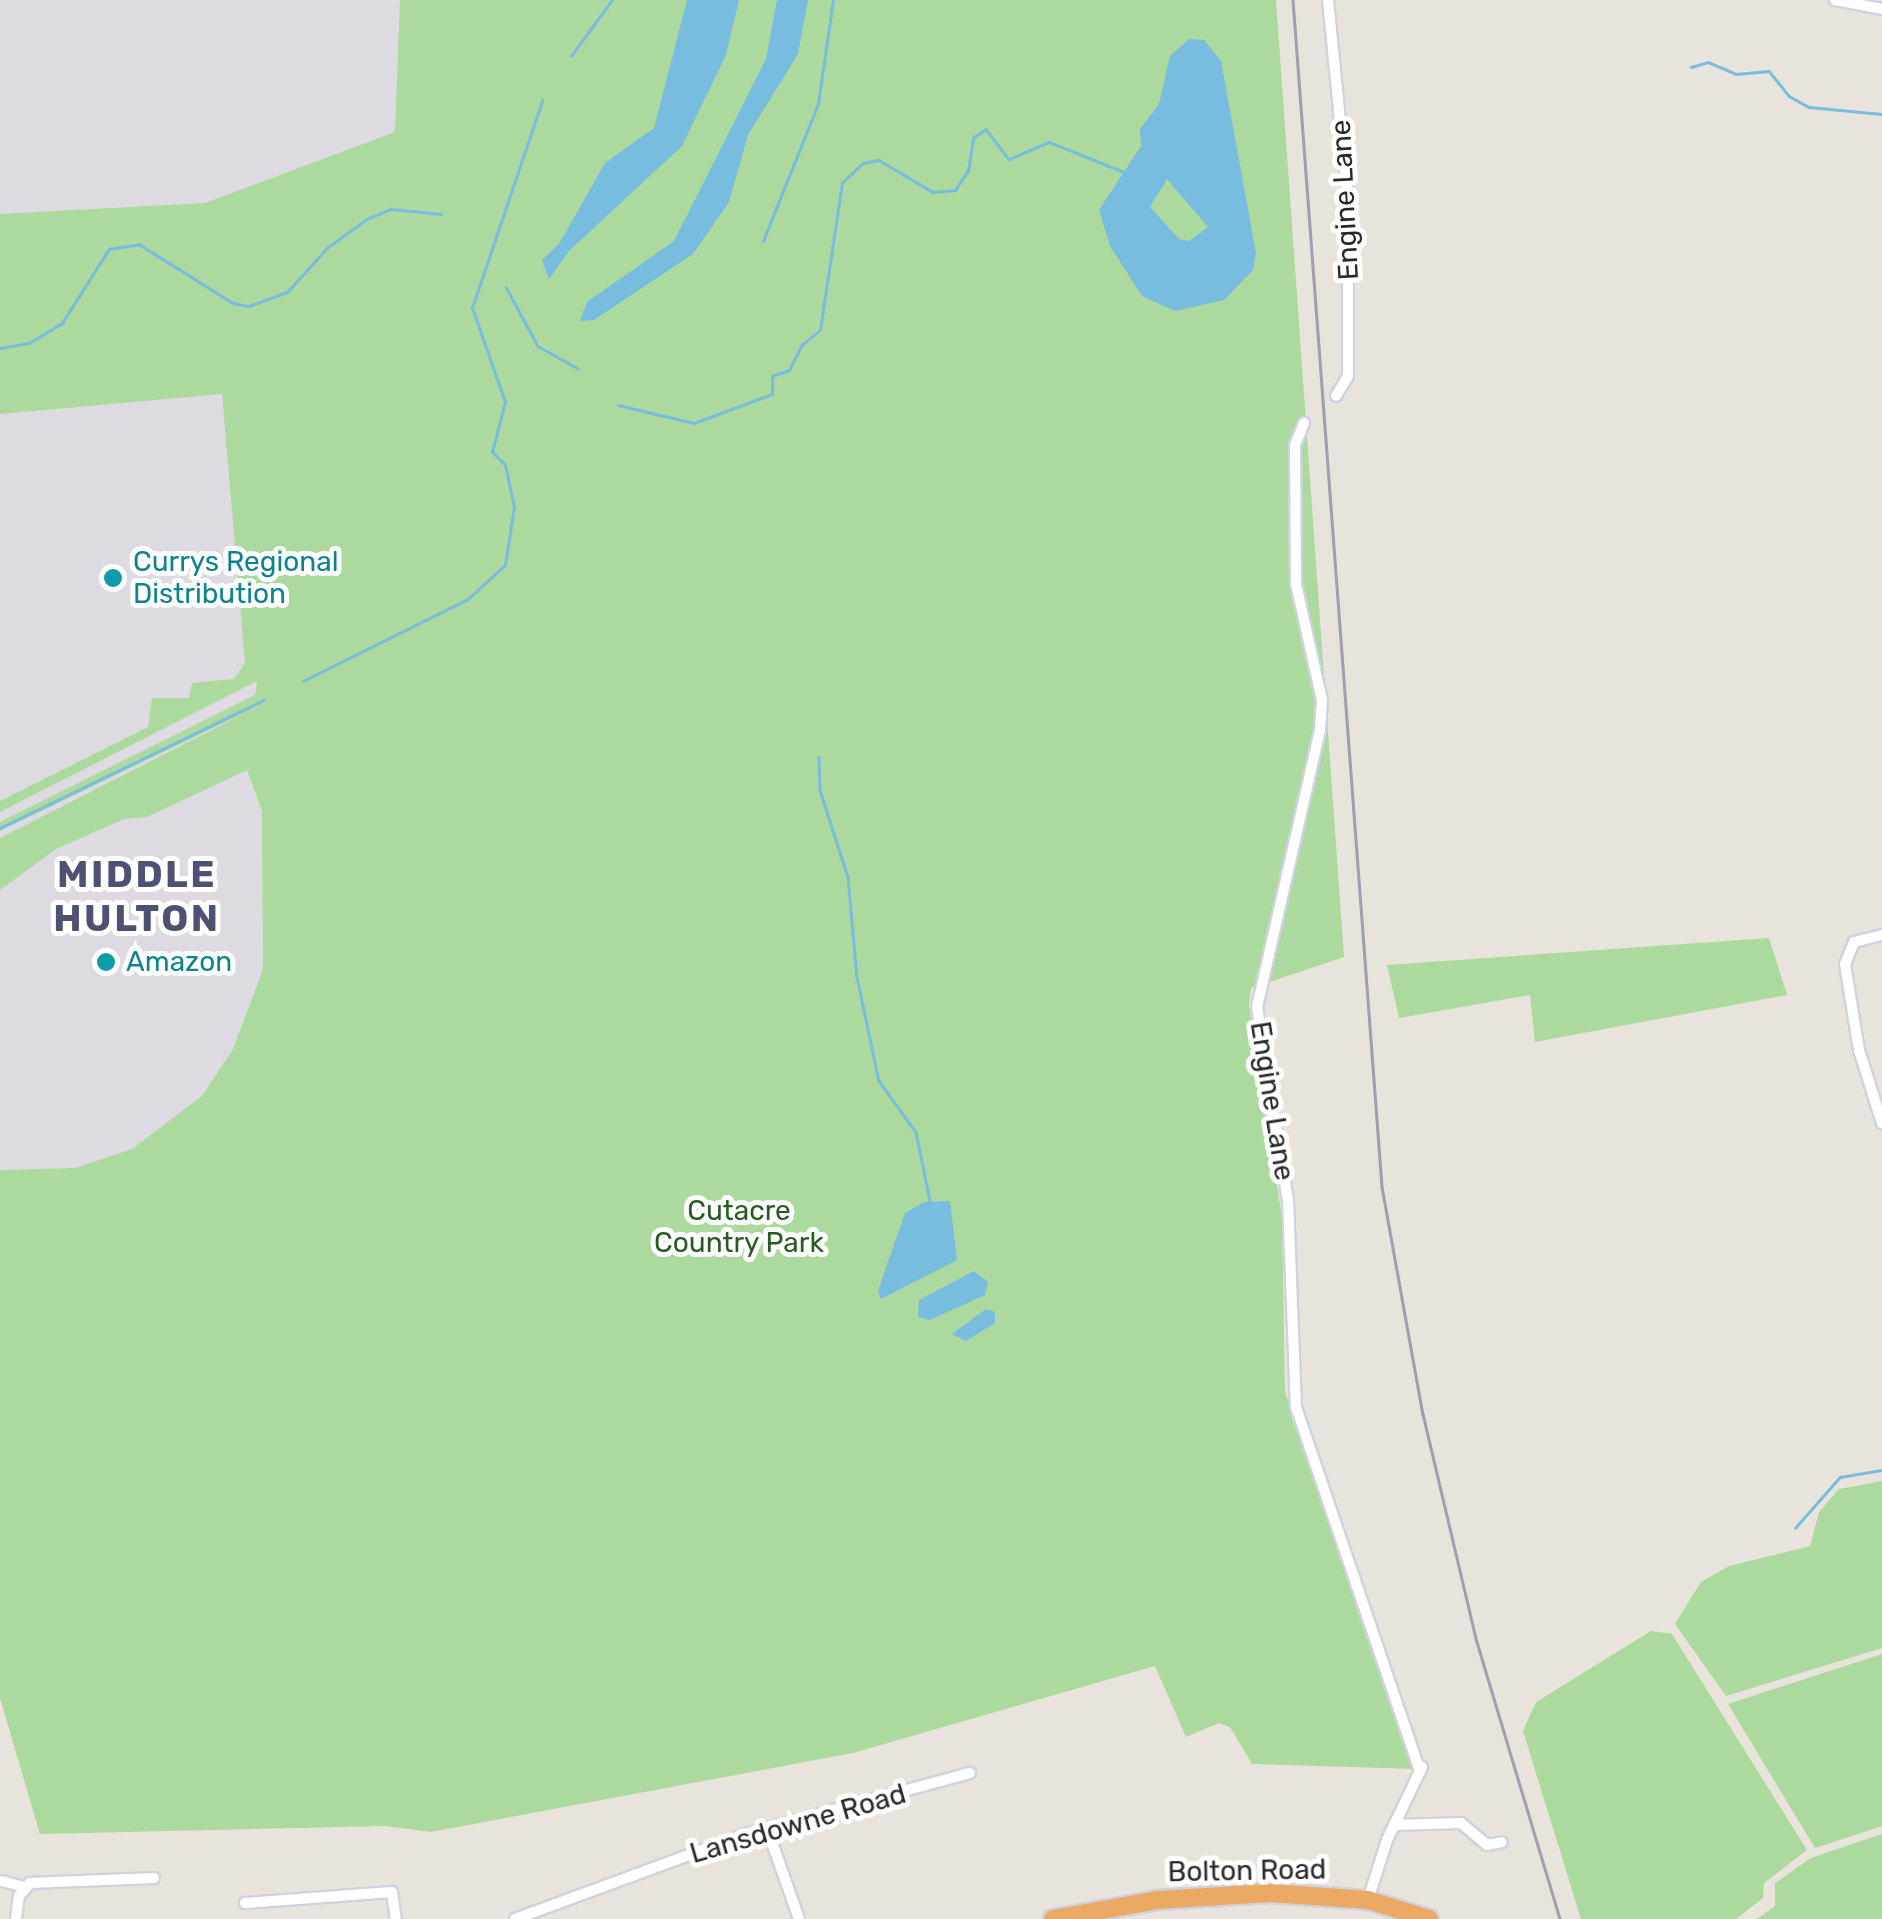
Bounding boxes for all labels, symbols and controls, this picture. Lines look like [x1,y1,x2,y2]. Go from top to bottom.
street label: Engine Lane [1324,119,1366,281]
place label: Currys Regional Distribution [133,545,339,611]
marker: Currys Regional Distribution [102,567,124,589]
district label: MIDDLE HULTON [53,852,221,942]
place label: Amazon [126,945,232,979]
marker: Amazon [95,951,117,973]
street label: Engine Lane [1243,1019,1301,1183]
park label: Cutacre Country Park [654,1194,824,1260]
street label: Lansdowne Road [686,1777,910,1871]
street label: Bolton Road [1167,1853,1327,1889]

